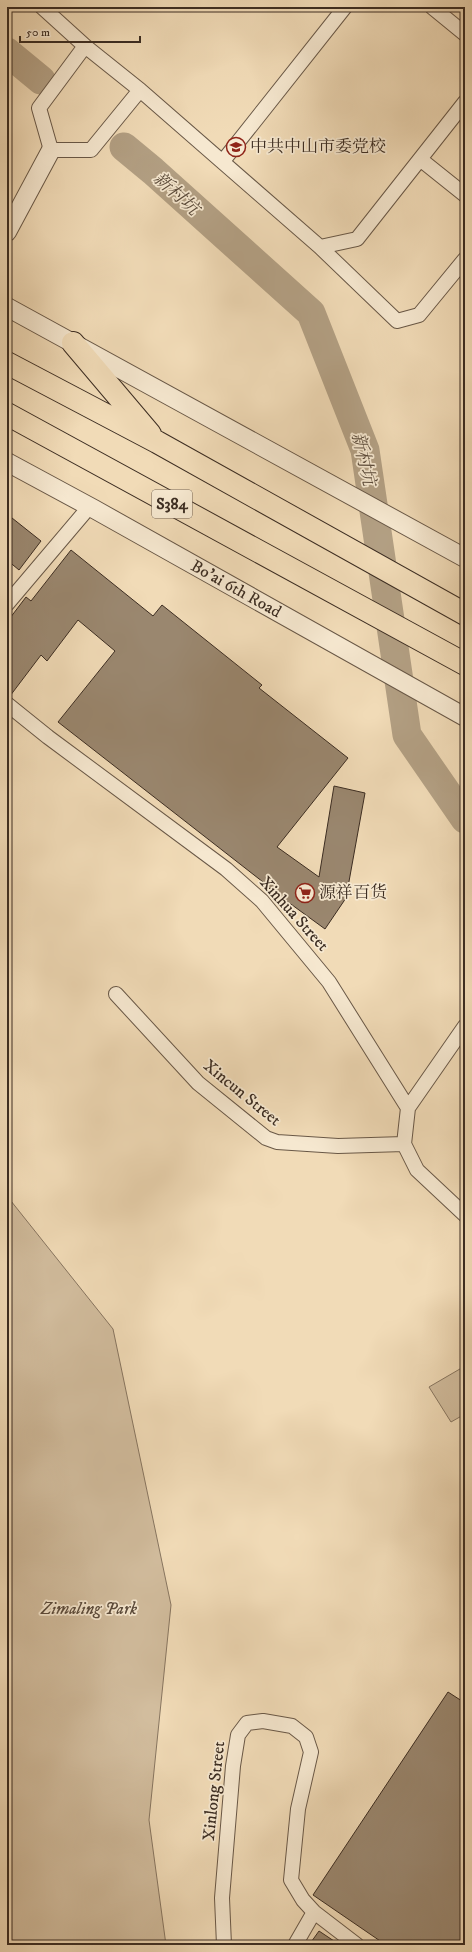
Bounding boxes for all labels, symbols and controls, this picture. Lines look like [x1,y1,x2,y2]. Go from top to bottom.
scale bar [20,18,140,44]
text: 50 m [26,25,50,40]
school or university icon: 中共中山市委党校 [225,136,247,158]
place label: 中共中山市委党校 [250,136,386,158]
water label: 新村坑 [149,168,206,222]
water label: 新村坑 [346,430,380,491]
road number: S384 [152,490,192,518]
street label: Bo'ai 6th Road [187,555,286,623]
street label: Xinhua Street [254,872,334,957]
supermarket icon: 源祥百货 [294,882,316,904]
place label: 源祥百货 [319,882,387,904]
street label: Xincun Street [199,1055,286,1131]
park label: Zimaling Park [40,1598,138,1620]
street label: Xinlong Street [198,1740,230,1842]

